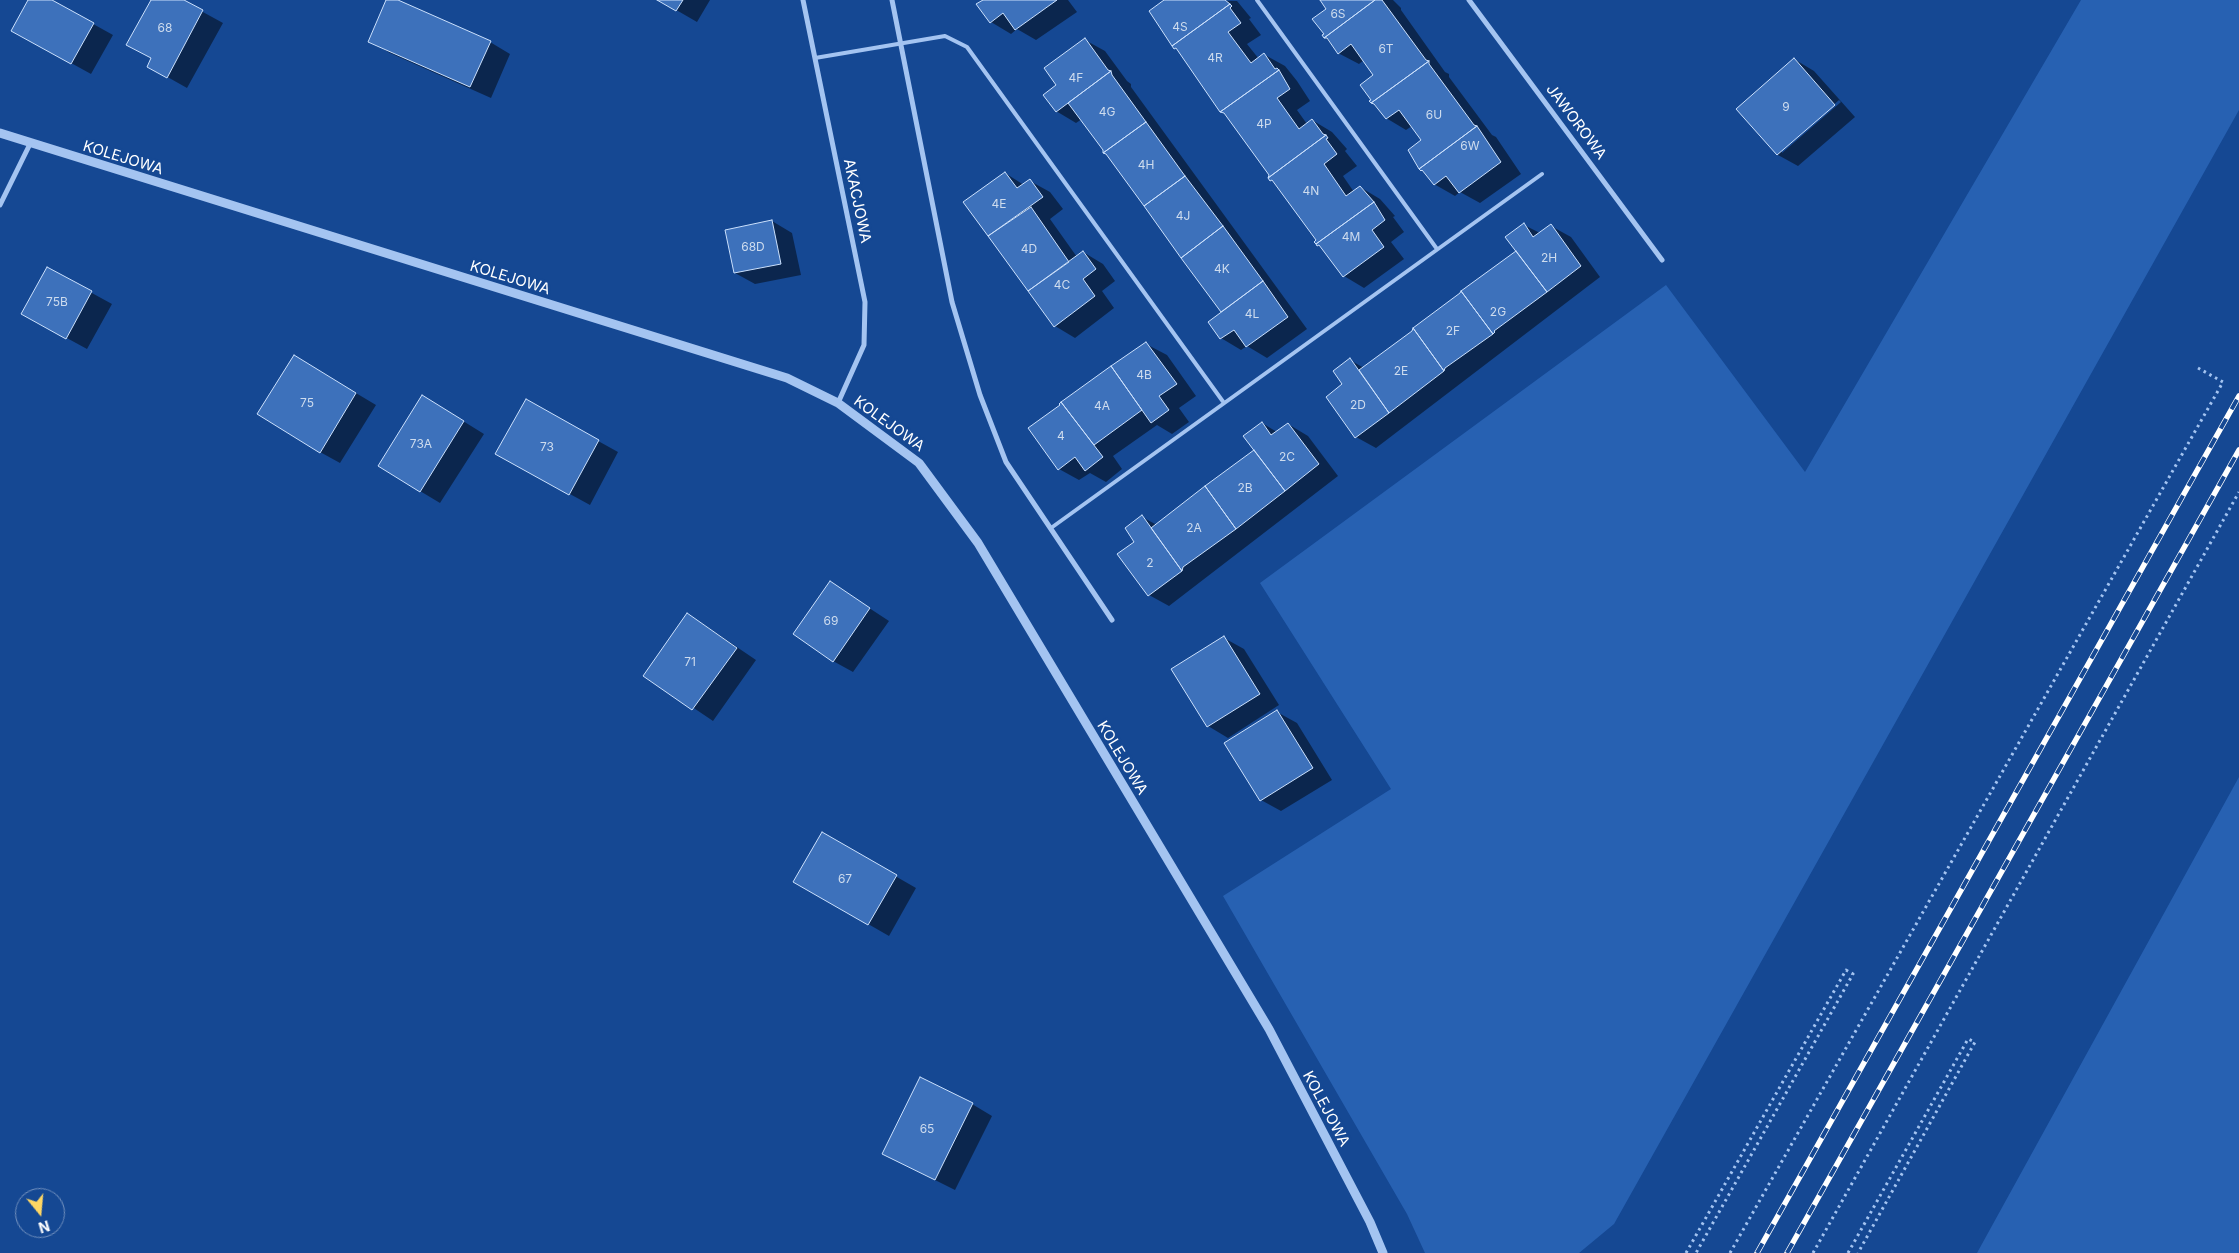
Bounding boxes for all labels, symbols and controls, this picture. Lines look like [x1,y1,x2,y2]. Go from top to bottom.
house number: 6S [1330,7,1346,21]
house number: 4S [1172,20,1188,34]
house number: 68 [158,21,172,35]
house number: 6T [1378,42,1394,56]
house number: 4R [1207,51,1223,65]
house number: 4F [1069,71,1083,85]
street label: JAWOROWA [1542,81,1610,163]
house number: 9 [1782,100,1790,114]
house number: 4G [1099,105,1115,119]
house number: 6U [1426,108,1442,122]
house number: 4P [1256,117,1272,131]
street label: KOLEJOWA [81,137,165,179]
house number: 6W [1460,139,1480,153]
street label: AKACJOWA [839,157,875,245]
house number: 4H [1138,158,1154,172]
house number: 4N [1303,184,1319,198]
house number: 4E [992,197,1006,211]
house number: 4J [1176,209,1190,223]
house number: 4M [1342,230,1360,244]
house number: 68D [741,240,765,254]
house number: 4D [1021,242,1037,256]
house number: 2H [1541,251,1557,265]
street label: KOLEJOWA [468,257,552,299]
house number: 4K [1214,262,1230,276]
house number: 4C [1054,278,1070,292]
house number: 75B [46,295,68,309]
house number: 2G [1490,305,1506,319]
house number: 4L [1245,307,1259,321]
house number: 2F [1446,324,1460,338]
house number: 2E [1394,364,1408,378]
house number: 4B [1136,368,1152,382]
street label: KOLEJOWA [850,392,928,456]
house number: 75 [300,396,314,410]
house number: 2D [1350,398,1366,412]
house number: 4A [1094,399,1110,413]
house number: 4 [1057,429,1065,443]
house number: 73A [410,437,432,451]
house number: 73 [540,440,554,454]
house number: 2C [1279,450,1295,464]
house number: 2B [1237,481,1253,495]
house number: 2A [1186,521,1202,535]
house number: 2 [1146,556,1154,570]
house number: 69 [824,614,838,628]
house number: 71 [684,655,696,669]
street label: KOLEJOWA [1093,718,1151,798]
house number: 67 [838,872,852,886]
street label: KOLEJOWA [1299,1068,1353,1150]
house number: 65 [920,1122,934,1136]
north arrow [15,1188,65,1238]
text: N [37,1217,52,1237]

